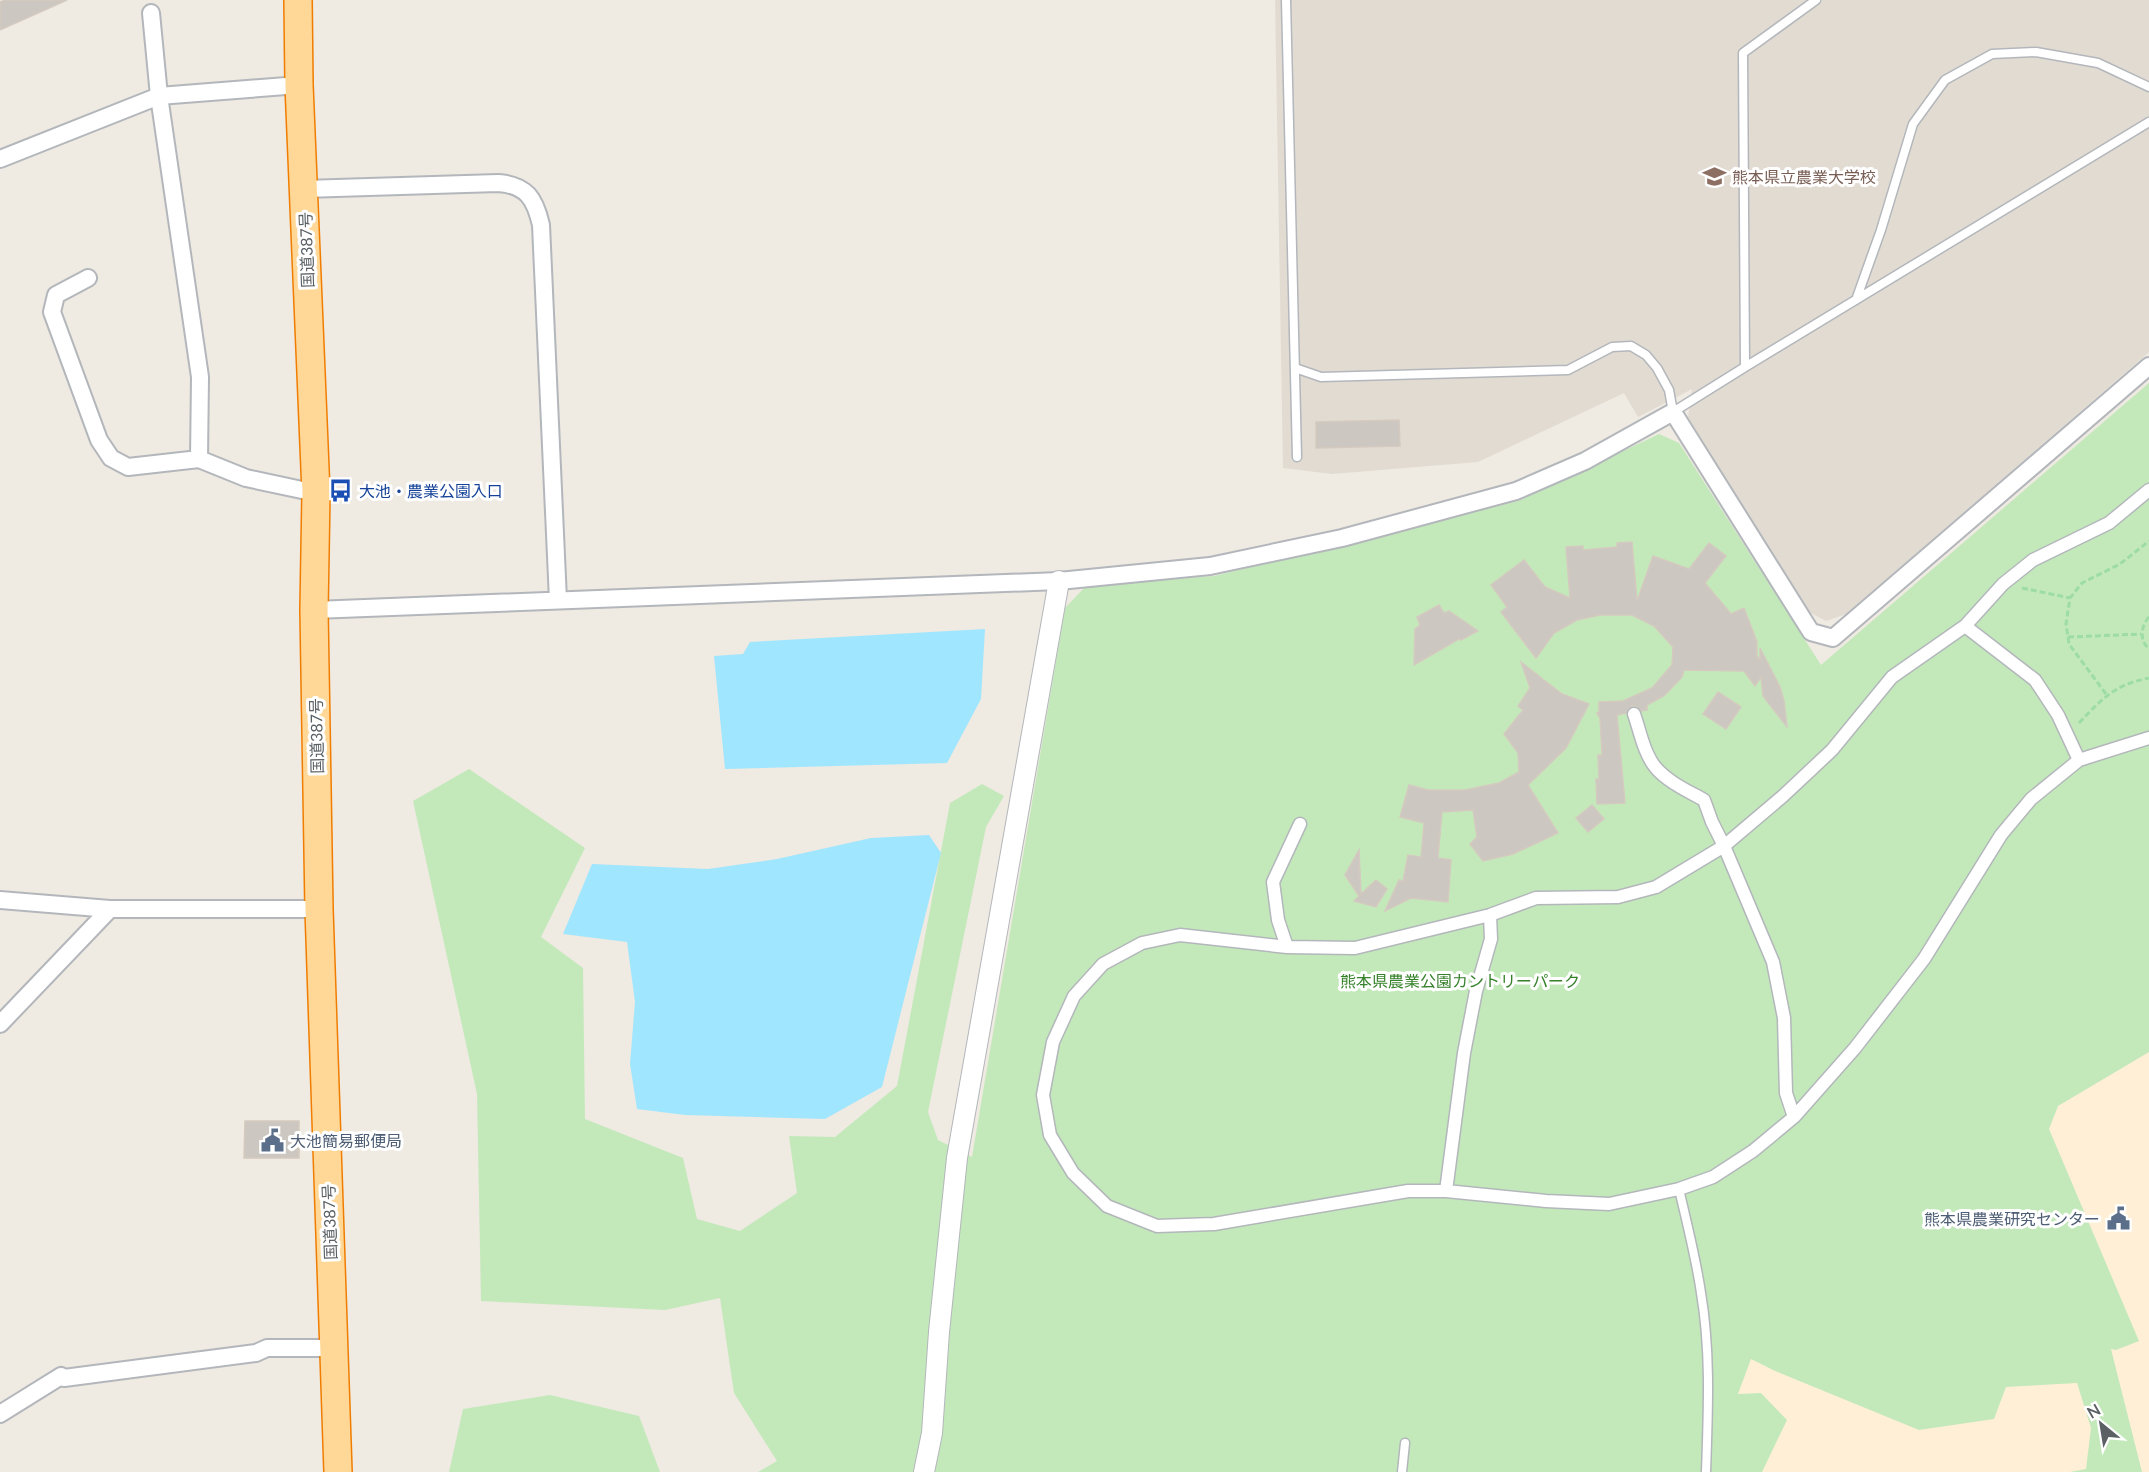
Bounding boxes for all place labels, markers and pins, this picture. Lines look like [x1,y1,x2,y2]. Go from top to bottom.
school or university icon: 熊本県立農業大学校 [1701,163,1727,189]
place label: 熊本県立農業大学校 [1732,167,1876,186]
bus stop icon: 大池・農業公園入口 [328,477,354,503]
place label: 大池・農業公園入口 [359,481,503,500]
public building icon: 大池簡易郵便局 [259,1127,285,1153]
place label: 大池簡易郵便局 [290,1131,402,1150]
public building icon: 熊本県農業研究センター [2105,1205,2131,1231]
place label: 熊本県農業研究センター [1924,1209,2100,1228]

